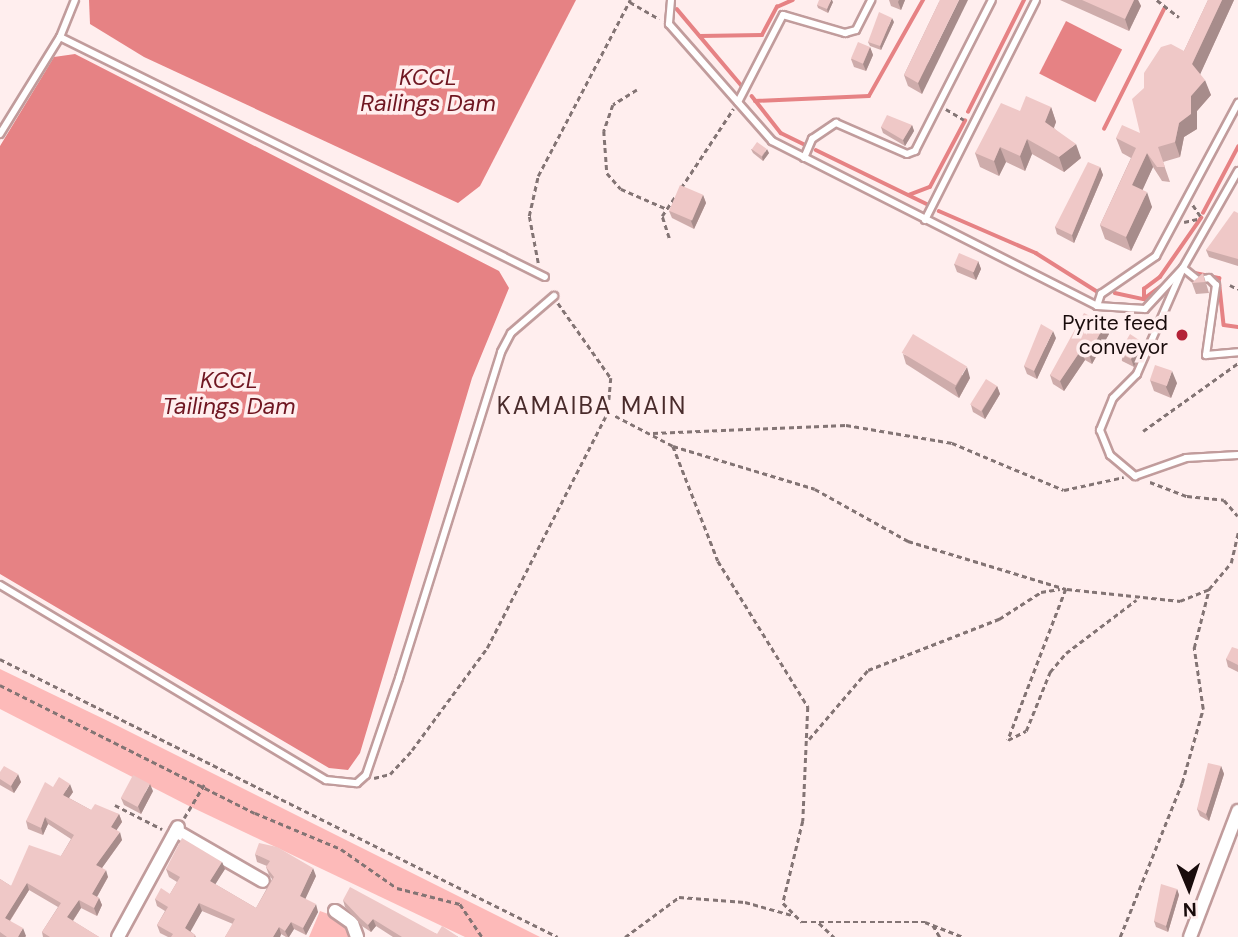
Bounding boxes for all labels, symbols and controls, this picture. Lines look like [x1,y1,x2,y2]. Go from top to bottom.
water label: KCCL Railings Dam [360,63,496,117]
place label: Pyrite feed conveyor [1062,310,1168,360]
marker: Pyrite feed conveyor [1174,327,1190,343]
water label: KCCL Tailings Dam [162,366,296,420]
district label: KAMAIBA MAIN [498,392,686,420]
north arrow [1154,853,1224,923]
text: N [1182,897,1197,922]

